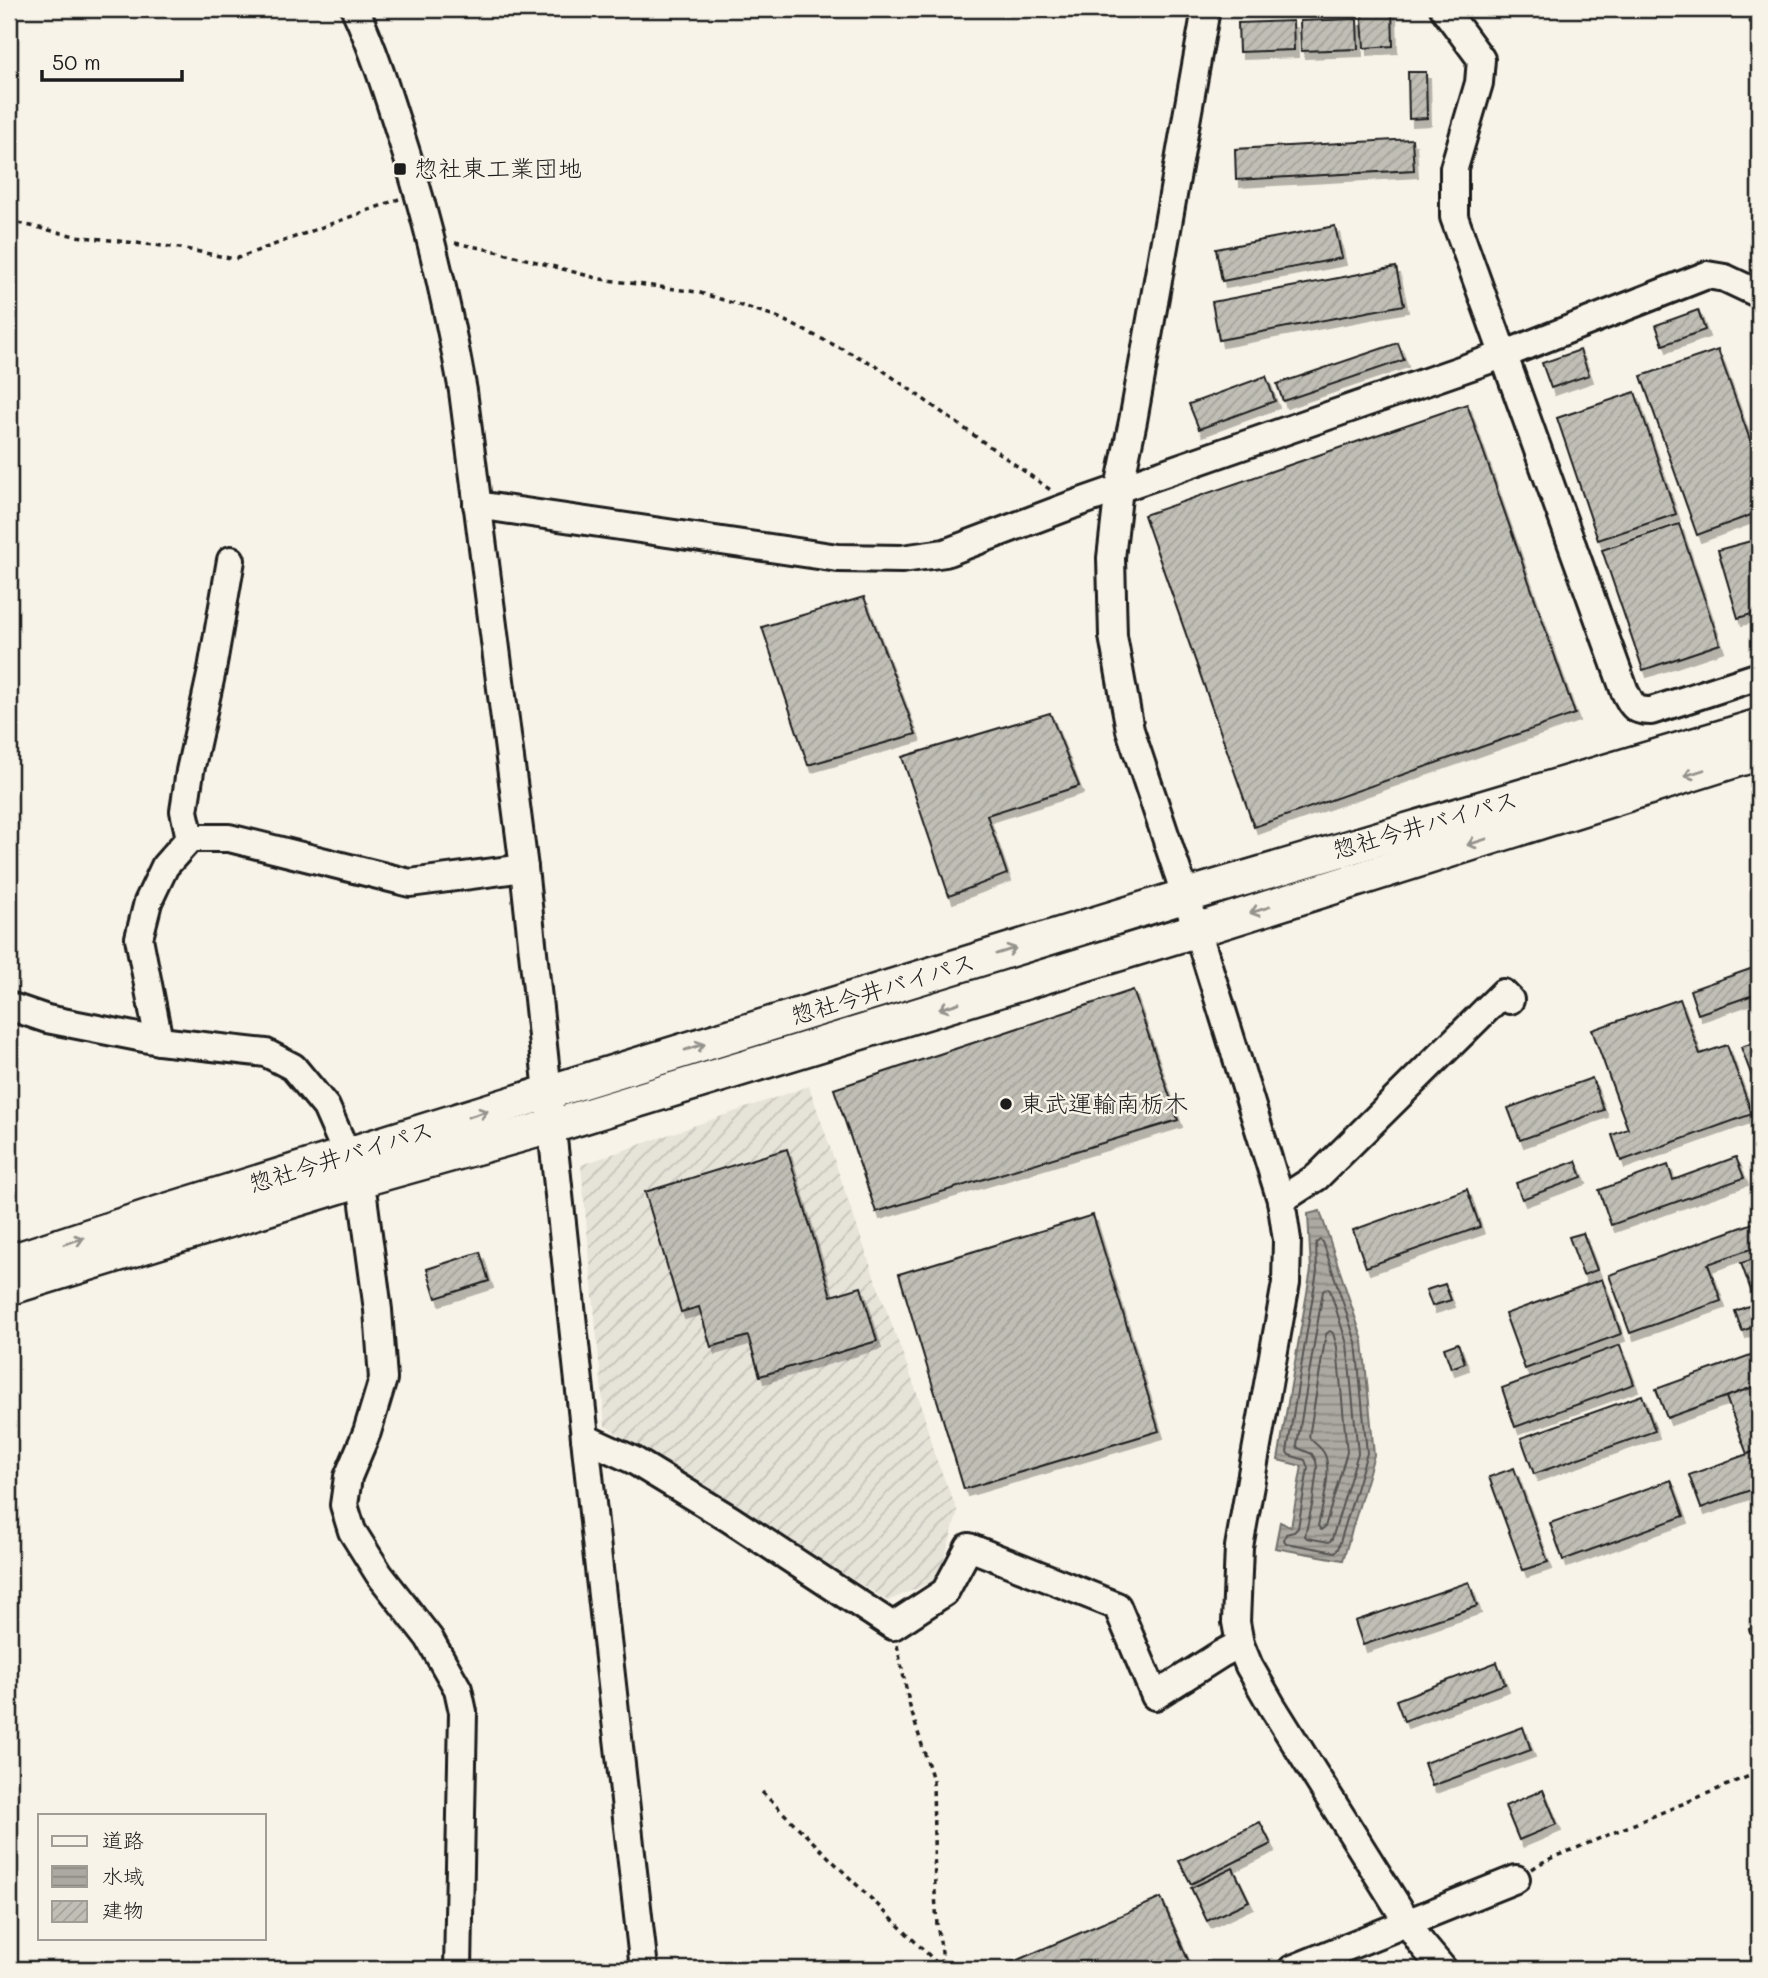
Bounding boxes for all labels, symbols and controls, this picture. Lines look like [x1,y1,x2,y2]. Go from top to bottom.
scale bar [42,38,182,82]
text: 50 m [52,48,101,75]
place label: 惣社東工業団地 [414,152,582,183]
marker: 惣社東工業団地 [392,161,408,177]
one-way arrow [1683,768,1705,781]
street label: 惣社今井バイパス [1328,782,1521,865]
one-way arrow [1467,837,1489,849]
one-way arrow [1250,905,1272,918]
one-way arrow [995,944,1017,957]
street label: 惣社今井バイパス [786,945,979,1030]
one-way arrow [938,1000,960,1013]
one-way arrow [684,1039,706,1052]
place label: 東武運輸南栃木 [1020,1087,1188,1118]
marker: 東武運輸南栃木 [998,1096,1014,1112]
one-way arrow [466,1107,488,1120]
street label: 惣社今井バイパス [244,1113,437,1198]
one-way arrow [62,1234,84,1246]
legend [38,1814,266,1940]
text: 道路 [102,1826,144,1853]
text: 水域 [102,1862,144,1889]
text: 建物 [102,1896,144,1923]

